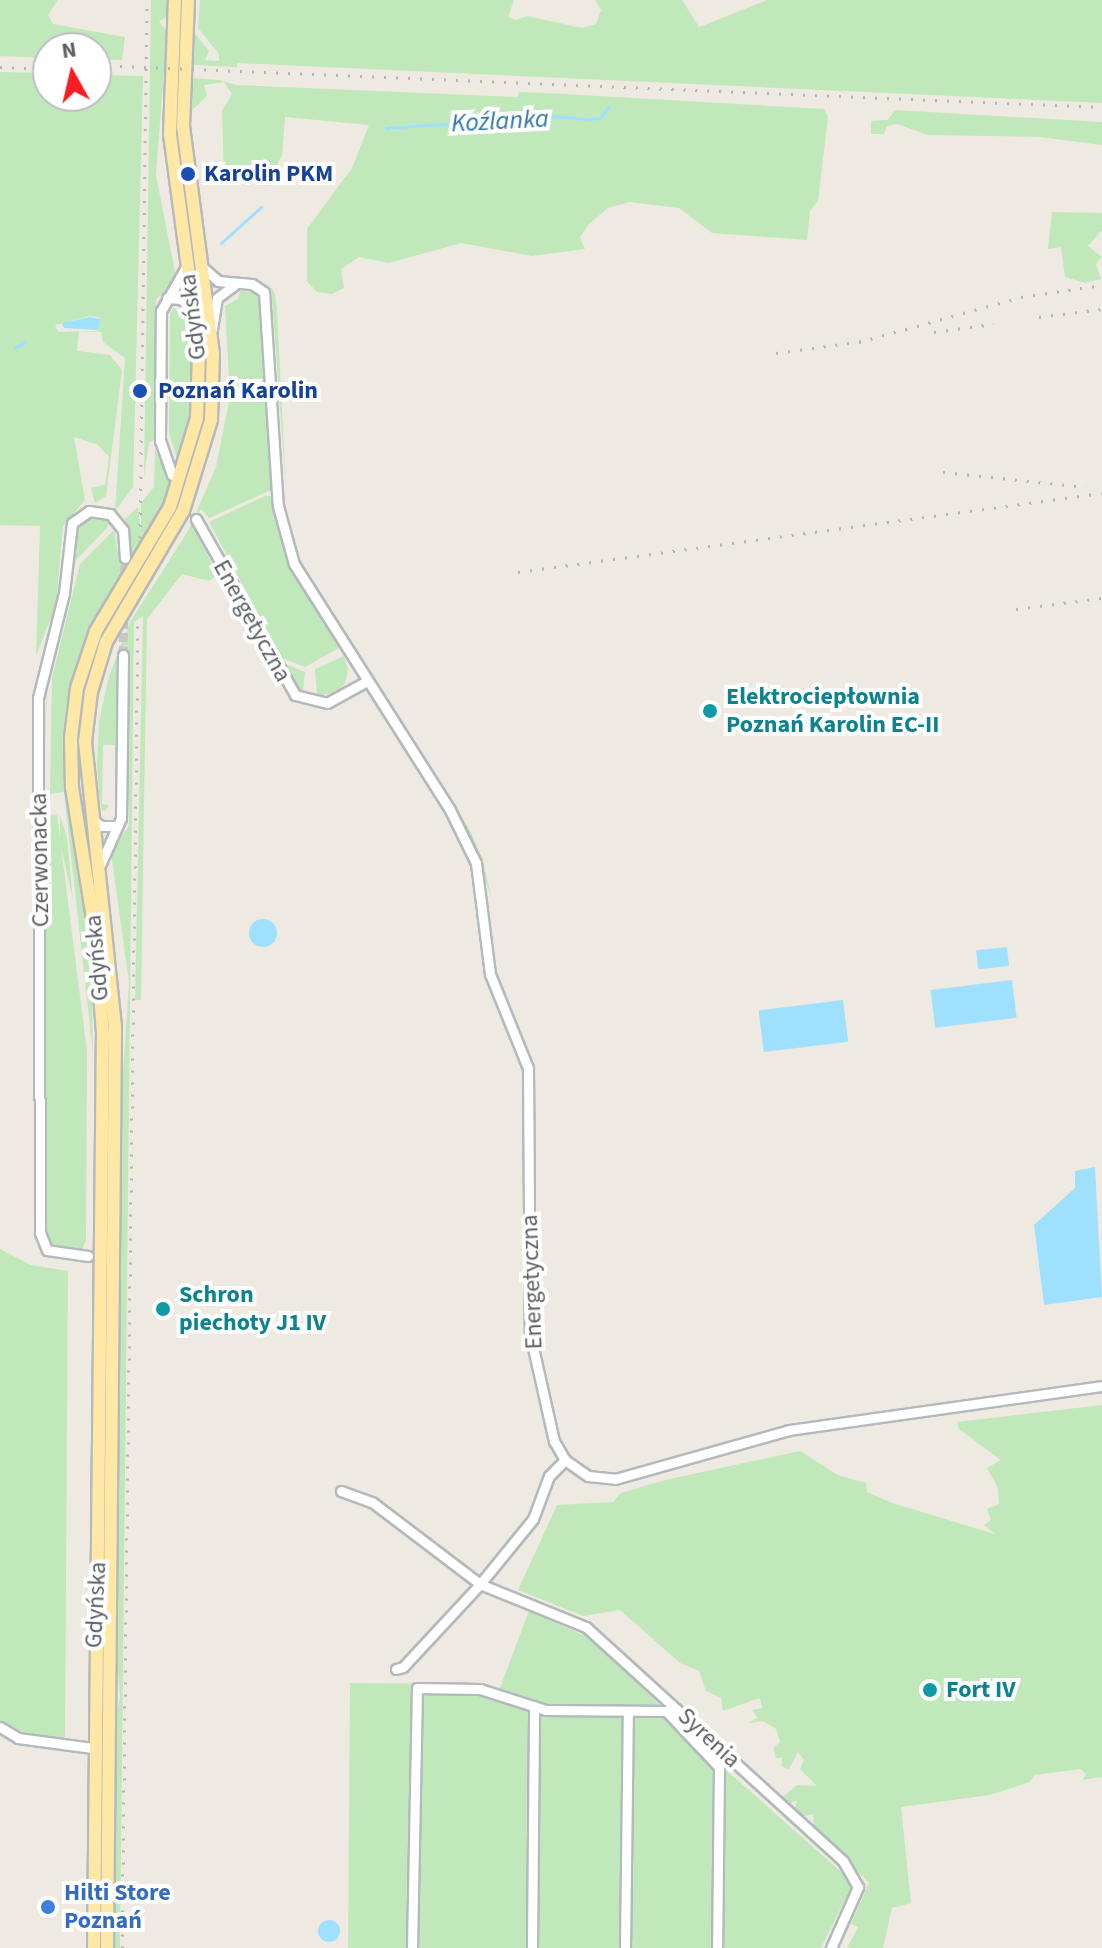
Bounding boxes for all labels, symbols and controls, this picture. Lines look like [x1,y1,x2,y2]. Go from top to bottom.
north arrow [32,32,112,112]
text: N [59,33,78,67]
water label: Koźlanka [450,103,550,139]
place label: Karolin PKM [204,160,333,188]
marker: Karolin PKM [179,165,197,183]
street label: Gdyńska [173,272,213,362]
place label: Poznań Karolin [158,377,318,405]
marker: Poznań Karolin [129,380,151,402]
street label: Energetyczna [207,555,297,687]
place label: Elektrociepłownia Poznań Karolin EC-II [726,683,939,739]
marker: Elektrociepłownia Poznań Karolin EC-II [701,702,719,720]
street label: Czerwonacka [24,793,56,927]
street label: Gdyńska [79,914,115,1002]
street label: Energetyczna [515,1214,549,1350]
place label: Schron piechoty J1 IV [179,1281,326,1337]
marker: Schron piechoty J1 IV [154,1300,172,1318]
street label: Gdyńska [79,1561,113,1649]
place label: Fort IV [946,1676,1016,1704]
marker: Fort IV [921,1681,939,1699]
street label: Syrenia [672,1702,746,1774]
place label: Hilti Store Poznań [64,1879,171,1935]
marker: Hilti Store Poznań [39,1898,57,1916]

